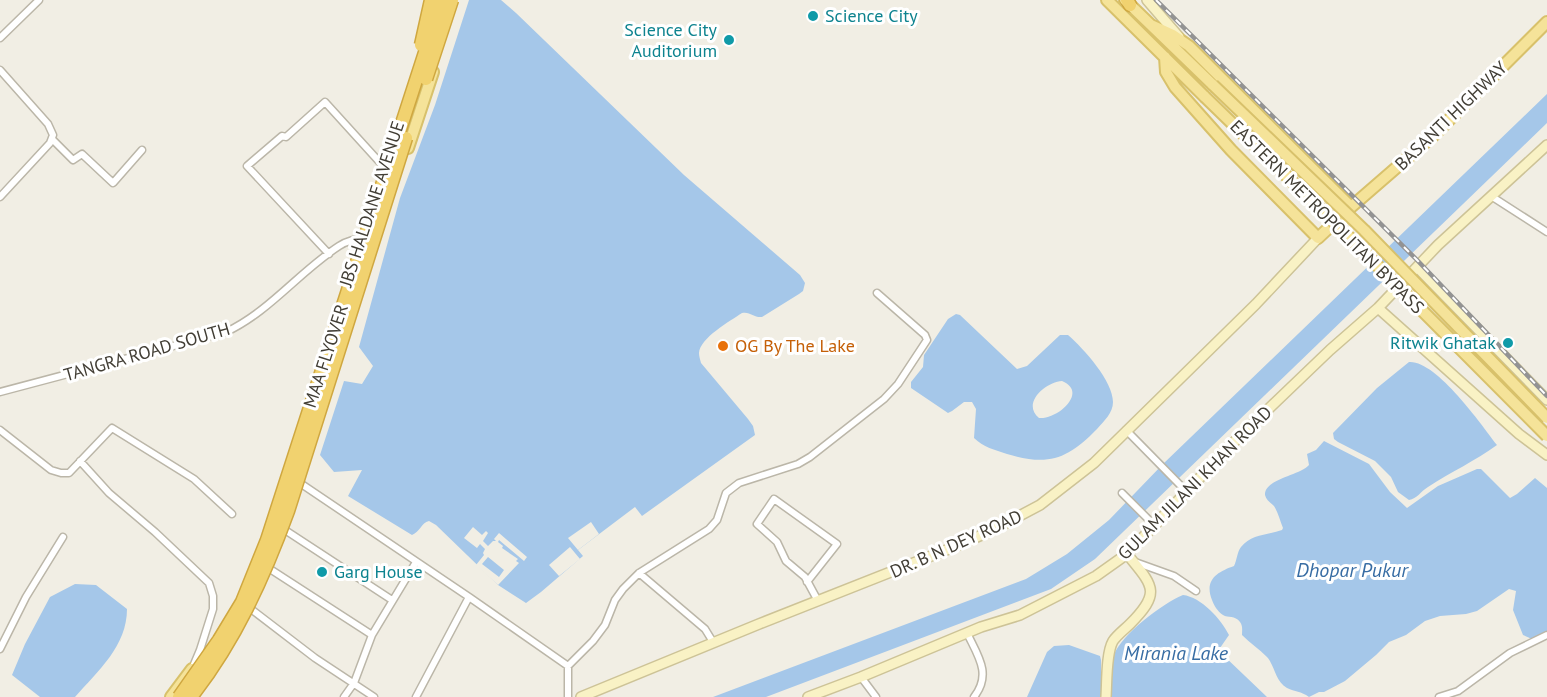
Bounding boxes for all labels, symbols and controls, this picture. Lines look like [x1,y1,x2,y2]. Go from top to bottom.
place label: Science City [825,4,918,27]
marker: Science City [806,9,820,23]
place label: Science City Auditorium [624,18,718,62]
marker: Science City Auditorium [722,33,736,47]
street label: BASANTI HIGHWAY [1390,56,1512,175]
street label: EASTERN METROPOLITAN BYPASS [1225,115,1429,319]
street label: JBS HALDANE AVENUE [334,118,409,291]
street label: MAA FLYOVER [298,301,353,411]
street label: TANGRA ROAD SOUTH [61,317,233,386]
place label: Ritwik Ghatak [1390,331,1496,354]
place label: OG By The Lake [735,334,855,357]
marker: Ritwik Ghatak [1501,336,1515,350]
marker: OG By The Lake [716,339,730,353]
street label: GULAM JILANI KHAN ROAD [1113,401,1277,565]
street label: DR. B N DEY ROAD [886,504,1025,583]
water label: Dhopar Pukur [1296,557,1409,583]
place label: Garg House [334,560,423,583]
marker: Garg House [315,565,329,579]
water label: Mirania Lake [1124,640,1229,666]

